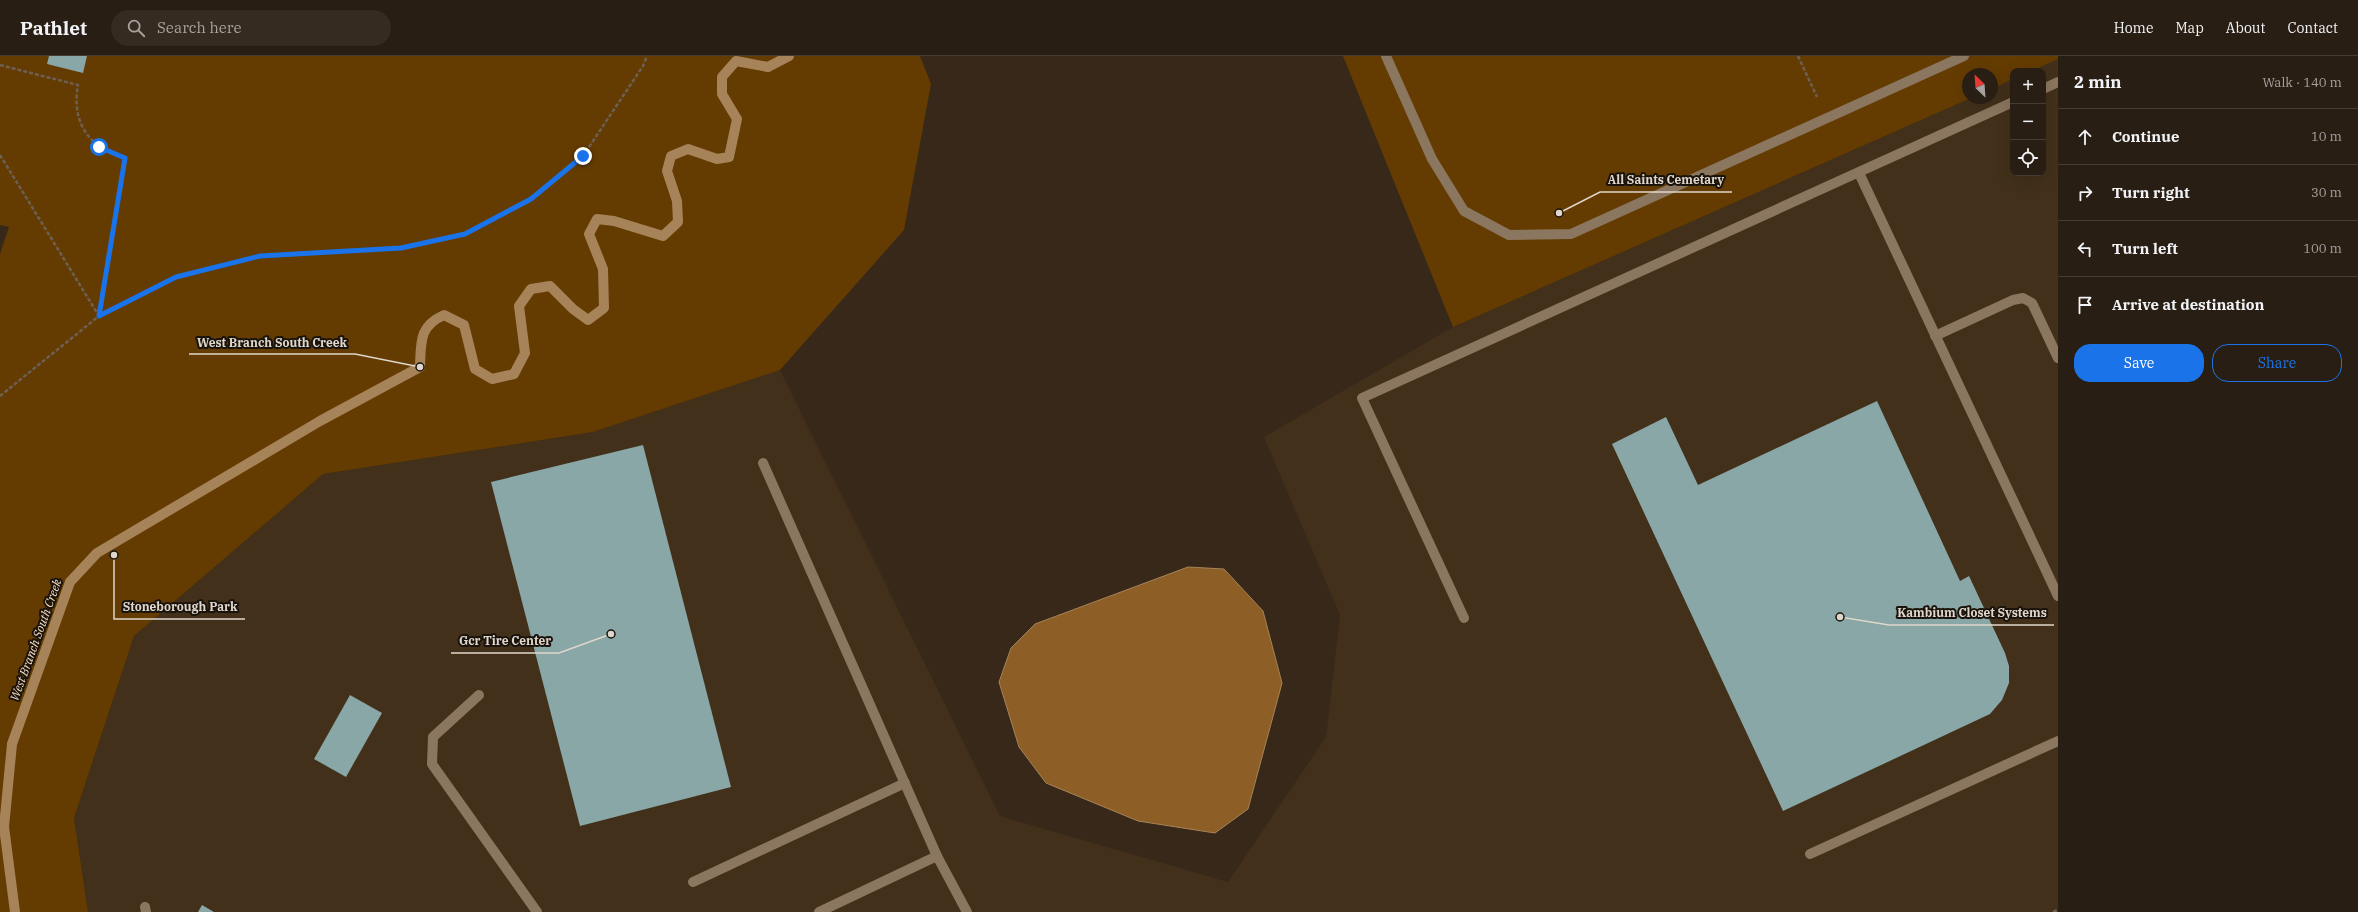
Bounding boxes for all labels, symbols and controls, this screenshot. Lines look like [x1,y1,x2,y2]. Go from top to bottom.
search box [111,10,391,46]
text: Pathlet [20,16,87,40]
icon: search [125,17,147,39]
text: Search here [157,18,242,37]
text: Home [2114,19,2153,37]
text: Map [2175,19,2204,37]
text: About [2226,19,2265,37]
text: Contact [2287,19,2338,37]
north arrow [1962,68,1998,104]
map controls [2010,68,2046,176]
button: + [2010,68,2046,104]
text: 2 min [2074,71,2122,93]
text: Walk · 140 m [2263,74,2342,91]
button: − [2010,104,2046,140]
icon: ahead [2074,126,2096,148]
text: Continue [2112,127,2179,146]
text: 10 m [2311,128,2342,145]
route start [90,138,108,156]
button: locate [2010,140,2046,176]
route end [574,147,592,165]
callout: All Saints Cemetary [1600,168,1732,192]
text: All Saints Cemetary [1608,172,1724,187]
icon: right [2074,182,2096,204]
text: Turn right [2112,183,2190,202]
text: 30 m [2311,184,2342,201]
icon: left [2074,238,2096,260]
text: Turn left [2112,239,2178,258]
text: 100 m [2303,240,2342,257]
icon: arrive [2074,294,2096,316]
text: Arrive at destination [2112,295,2264,314]
callout: West Branch South Creek [189,330,355,354]
text: West Branch South Creek [197,335,348,350]
button: Save [2074,344,2204,382]
button: Share [2212,344,2342,382]
water label: West Branch South Creek [6,576,65,703]
callout: Stoneborough Park [114,595,245,619]
text: Stoneborough Park [123,599,238,614]
callout: Kambium Closet Systems [1889,601,2054,625]
text: Kambium Closet Systems [1897,605,2047,620]
callout: Gcr Tire Center [451,629,559,653]
text: Gcr Tire Center [459,633,551,648]

